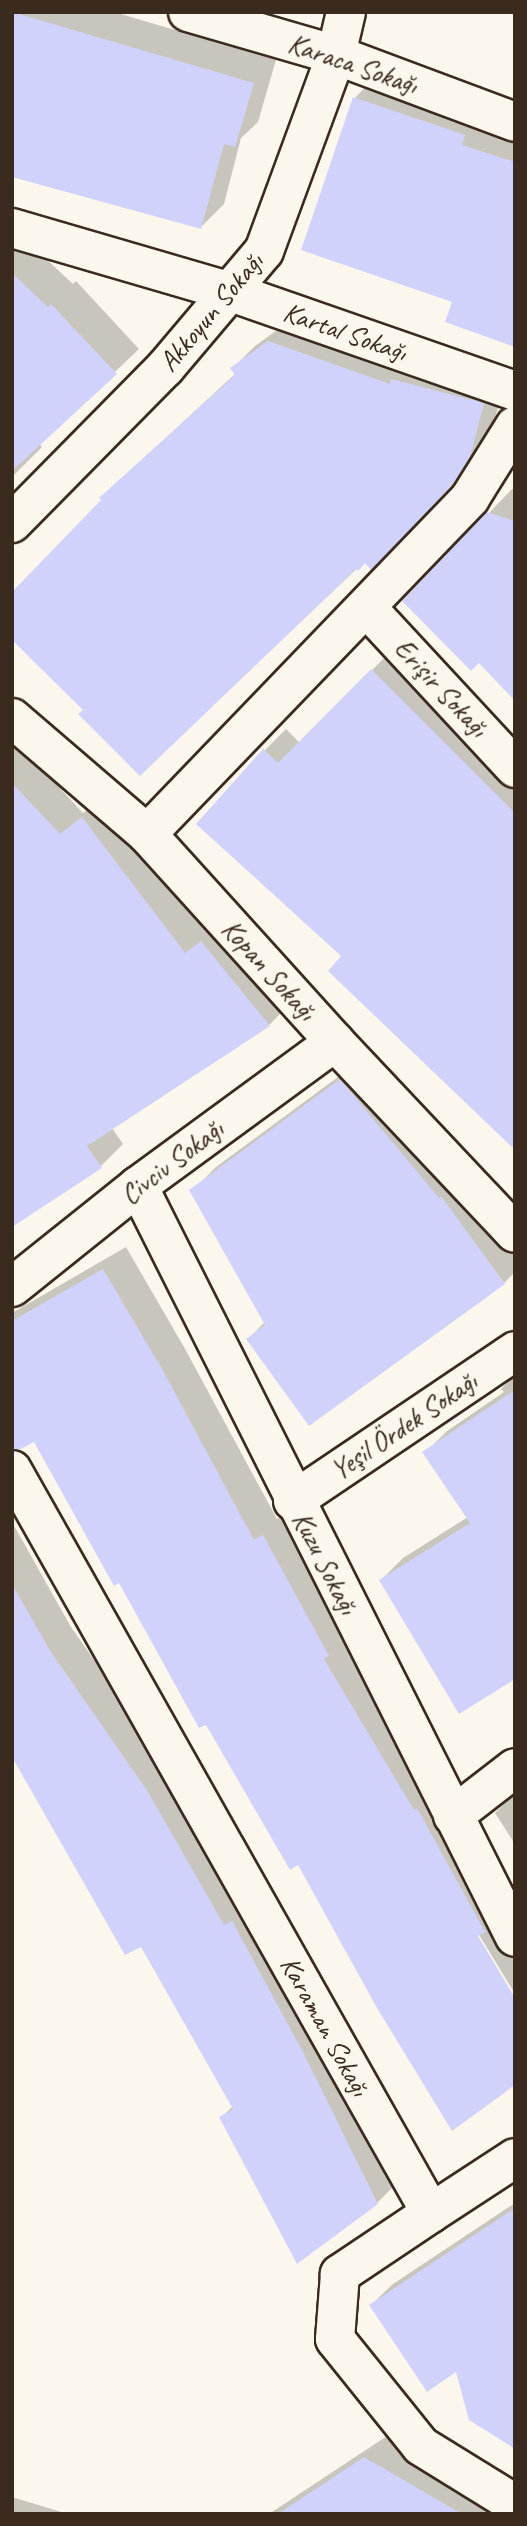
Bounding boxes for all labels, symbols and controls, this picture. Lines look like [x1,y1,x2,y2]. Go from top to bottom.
street label: Karaca Sokağı [284,26,422,102]
street label: Akkoyun Sokağı [152,246,270,378]
street label: Kartal Sokağı [279,295,411,369]
street label: Erişir Sokağı [387,632,495,744]
street label: Kopan Sokağı [215,913,323,1027]
street label: Civciv Sokağı [114,1113,230,1211]
street label: Yeşil Ördek Sokağı [325,1365,483,1487]
street label: Kuzu Sokağı [285,1507,365,1619]
street label: Karaman Sokağı [273,1950,377,2102]

